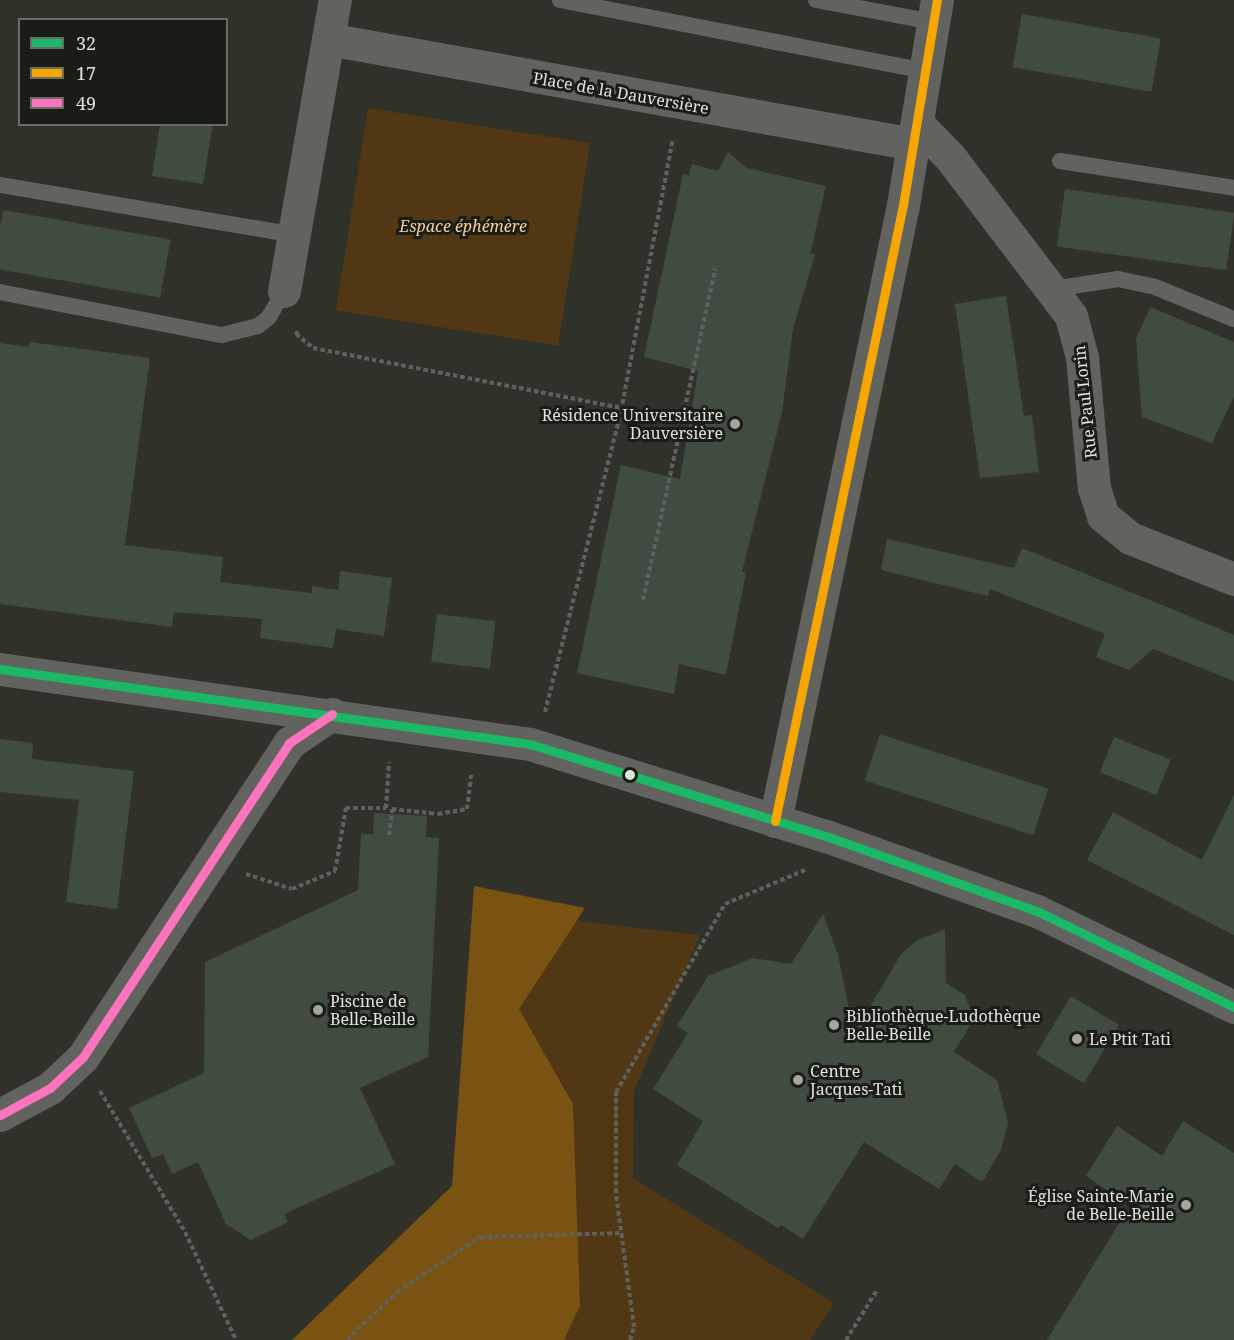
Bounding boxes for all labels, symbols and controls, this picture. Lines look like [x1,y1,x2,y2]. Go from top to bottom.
legend [18,18,228,126]
text: 32 [76,31,96,55]
text: 17 [76,61,96,85]
street label: Place de la Dauversière [532,68,710,118]
text: 49 [76,91,96,115]
park label: Espace éphémère [399,216,527,236]
street label: Rue Paul Lorin [1070,345,1100,459]
place label: Résidence Universitaire Dauversière [542,405,723,443]
marker: Résidence Universitaire Dauversière [728,417,742,431]
unlabelled marker [624,769,636,781]
place label: Piscine de Belle-Beille [330,991,415,1029]
marker: Piscine de Belle-Beille [311,1003,325,1017]
place label: Bibliothèque-Ludothèque Belle-Beille [846,1006,1041,1044]
marker: Bibliothèque-Ludothèque Belle-Beille [827,1018,841,1032]
place label: Le Ptit Tati [1089,1029,1171,1049]
marker: Le Ptit Tati [1070,1032,1084,1046]
place label: Centre Jacques-Tati [810,1061,902,1099]
marker: Centre Jacques-Tati [791,1073,805,1087]
place label: Église Sainte-Marie de Belle-Beille [1028,1186,1174,1224]
marker: Église Sainte-Marie de Belle-Beille [1179,1198,1193,1212]

